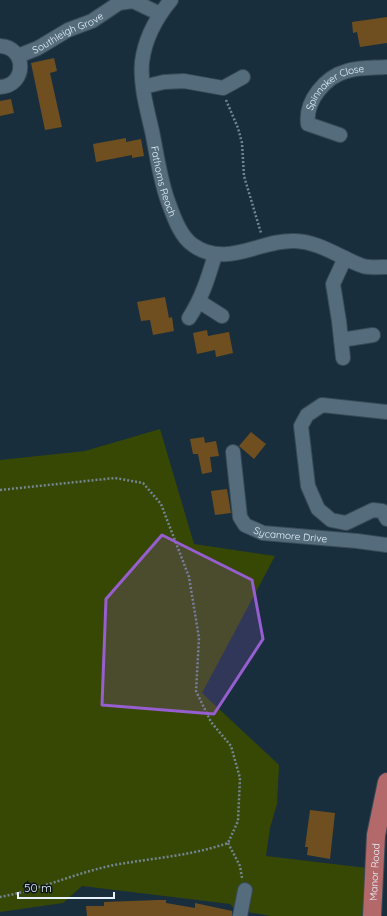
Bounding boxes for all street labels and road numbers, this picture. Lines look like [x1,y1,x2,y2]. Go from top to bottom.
street label: Southleigh Grove [30,9,106,56]
street label: Spinnaker Close [303,62,365,112]
street label: Fathoms Reach [148,145,180,218]
street label: Sycamore Drive [252,523,328,545]
street label: Manor Road [366,843,382,901]

